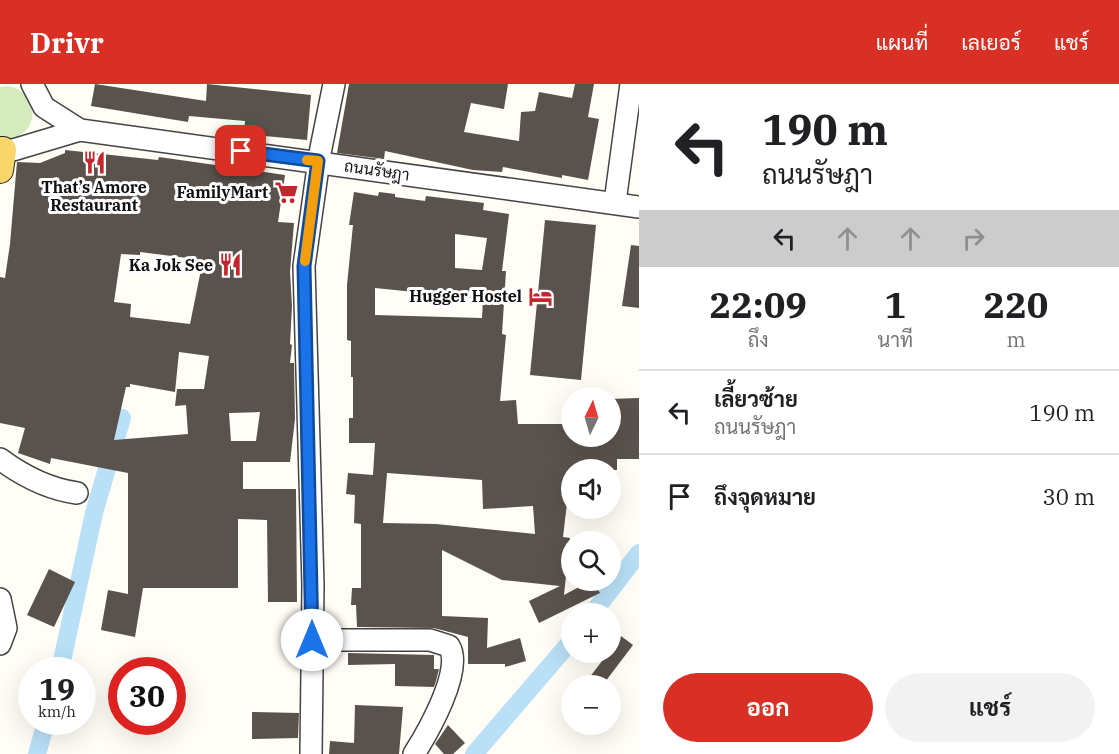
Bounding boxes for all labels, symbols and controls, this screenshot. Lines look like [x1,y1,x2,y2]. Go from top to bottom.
text: Drivr [30,24,104,61]
text: แผนที่ [876,28,928,56]
text: เลเยอร์ [961,28,1021,56]
text: แชร์ [1054,28,1089,56]
text: 190 m [762,102,888,157]
icon: left [663,108,741,186]
pin [215,125,266,176]
icon: arrive [224,134,257,167]
restaurant icon: That’s Amore Restaurant [81,149,107,175]
street label: ถนนรัษฎา [343,156,411,185]
text: ถนนรัษฎา [762,156,873,191]
place label: That’s Amore Restaurant [41,177,147,215]
supermarket icon: FamilyMart [273,179,299,205]
place label: FamilyMart [176,182,268,202]
icon: left [768,222,801,255]
icon: ahead [831,222,864,255]
icon: ahead [894,222,927,255]
icon: right [957,222,990,255]
restaurant icon: Ka Jok See [218,252,244,278]
place label: Ka Jok See [129,255,213,275]
text: 22:09 [710,281,807,328]
text: 1 [884,281,906,328]
text: 220 [984,281,1048,328]
hotel icon: Hugger Hostel [527,283,553,309]
place label: Hugger Hostel [409,286,522,306]
text: ถึง [748,326,769,353]
text: นาที [877,326,913,353]
text: m [1006,326,1026,353]
text: เลี้ยวซ้าย [714,384,798,413]
north arrow [561,387,621,447]
map controls [561,387,621,735]
icon: left [663,396,696,429]
text: 190 m [1029,398,1095,427]
text: ถนนรัษฎา [714,413,796,440]
button: sound [561,459,621,519]
icon: arrive [663,480,696,513]
text: ถึงจุดหมาย [714,482,816,511]
text: 30 m [1043,482,1095,511]
button: search [561,531,621,591]
button: + [561,603,621,663]
position arrow [280,608,344,672]
speed limit sign: 30 [108,657,186,735]
text: 19 [39,669,75,708]
button: ออก [663,673,873,742]
button: แชร์ [885,673,1095,742]
button: − [561,675,621,735]
text: km/h [38,702,76,721]

